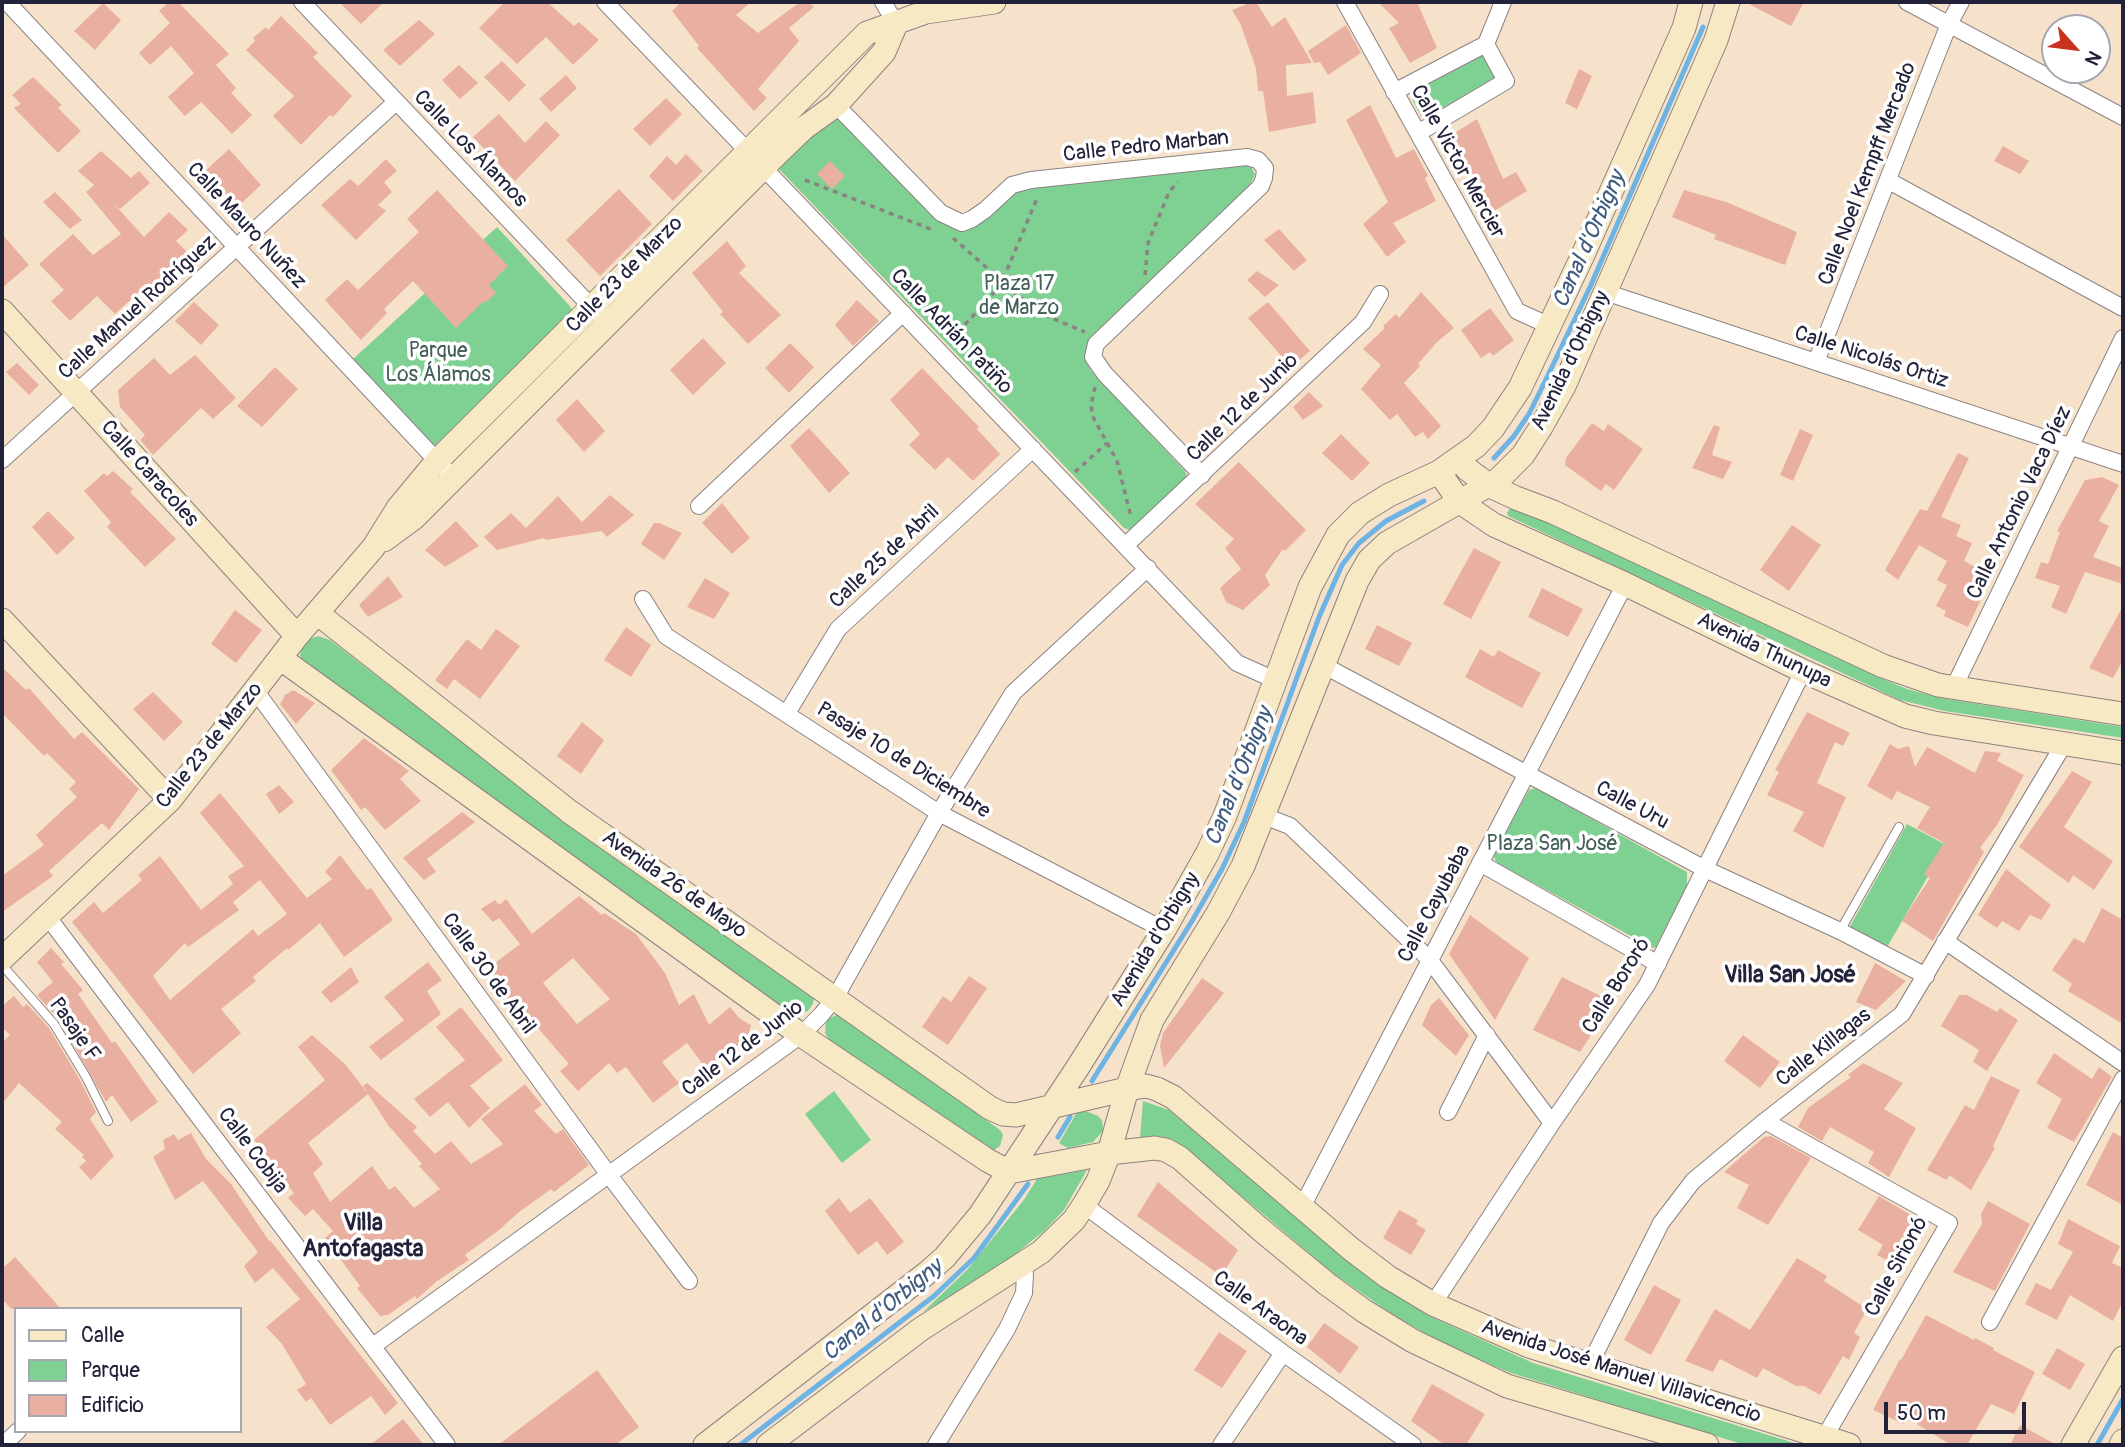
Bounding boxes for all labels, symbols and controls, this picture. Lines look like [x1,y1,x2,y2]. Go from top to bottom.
north arrow [2041,14,2111,84]
text: N [2079,47,2106,69]
street label: Calle Noel Kempff Mercado [1814,59,1922,289]
street label: Calle Victor Mercier [1404,81,1510,243]
street label: Calle Los Álamos [408,85,532,213]
street label: Calle Pedro Marban [1062,126,1230,168]
street label: Calle Mauro Nuñez [181,158,311,294]
water label: Canal d'Orbigny [1548,168,1632,312]
street label: Calle 23 de Marzo [561,211,689,339]
street label: Calle Manuel Rodríguez [54,230,222,386]
street label: Calle Adrián Patiño [885,264,1017,400]
park label: Plaza 17 de Marzo [979,272,1059,322]
street label: Avenida d'Orbigny [1526,287,1616,435]
street label: Calle Nicolás Ortiz [1791,321,1951,395]
park label: Parque Los Álamos [385,339,491,389]
street label: Calle 12 de Junio [1182,349,1304,467]
street label: Calle Antonio Vaca Díez [1962,402,2078,604]
street label: Calle Caracoles [95,416,203,532]
street label: Calle 25 de Abril [825,500,945,614]
street label: Avenida Thunupa [1693,608,1835,694]
street label: Calle 23 de Marzo [151,678,269,814]
street label: Pasaje 10 de Diciembre [812,697,994,825]
water label: Canal d'Orbigny [1200,704,1280,850]
street label: Calle Uru [1591,776,1673,836]
street label: Avenida 26 de Mayo [597,826,751,944]
park label: Plaza San José [1486,832,1618,858]
street label: Calle Cayubaba [1393,841,1477,967]
street label: Avenida d'Orbigny [1106,868,1206,1012]
street label: Calle 30 de Abril [436,908,540,1040]
street label: Calle Bororó [1578,933,1656,1039]
district label: Villa San José [1724,962,1856,990]
street label: Pasaje F [43,993,105,1067]
street label: Calle 12 de Junio [677,995,809,1103]
street label: Calle Killagas [1772,1003,1876,1093]
street label: Calle Cobija [212,1103,292,1199]
district label: Villa Antofagasta [303,1210,423,1264]
street label: Calle Sirionó [1860,1213,1934,1321]
water label: Canal d'Orbigny [817,1254,949,1368]
street label: Calle Araona [1208,1266,1312,1352]
legend [14,1307,242,1433]
street label: Avenida José Manuel Villavicencio [1478,1315,1764,1429]
text: Calle [81,1322,124,1349]
text: Parque [81,1357,140,1384]
scale bar [1887,1388,2029,1432]
text: Edificio [81,1392,144,1419]
text: 50 m [1897,1400,1946,1427]

